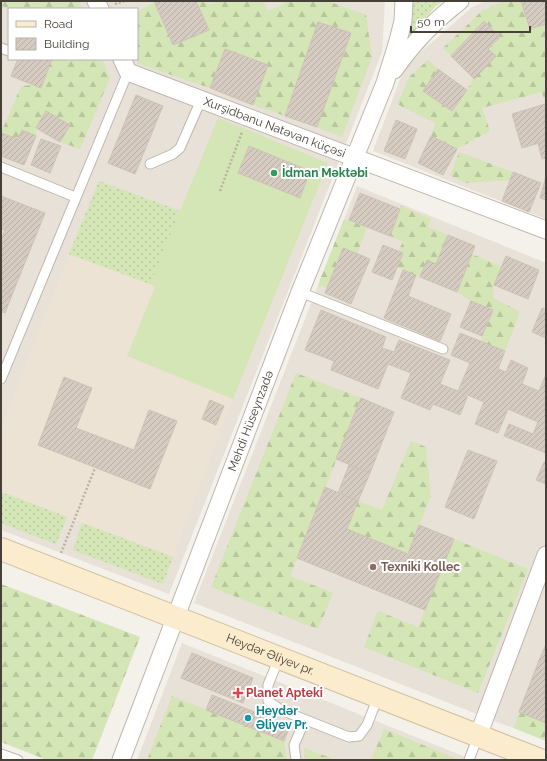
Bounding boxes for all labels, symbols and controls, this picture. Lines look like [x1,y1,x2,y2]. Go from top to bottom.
legend [8,8,138,60]
scale bar [411,8,530,34]
text: 50 m [417,15,445,29]
text: Road [44,17,73,31]
text: Building [44,37,90,51]
street label: Xurşidbanu Natəvan küçəsi [202,94,348,161]
place label: İdman Məktəbi [282,165,368,180]
marker: İdman Məktəbi [269,168,279,178]
street label: Mehdi Hüseynzadə [225,369,276,473]
place label: Texniki Kollec [381,560,460,574]
marker: Texniki Kollec [368,562,378,572]
street label: Heydər Əliyev pr. [224,631,316,678]
place label: Planet Apteki [246,686,323,700]
marker: Planet Apteki [233,688,243,698]
place label: Heydər Əliyev Pr. [256,704,308,732]
marker: Heydər Əliyev Pr. [243,713,253,723]

